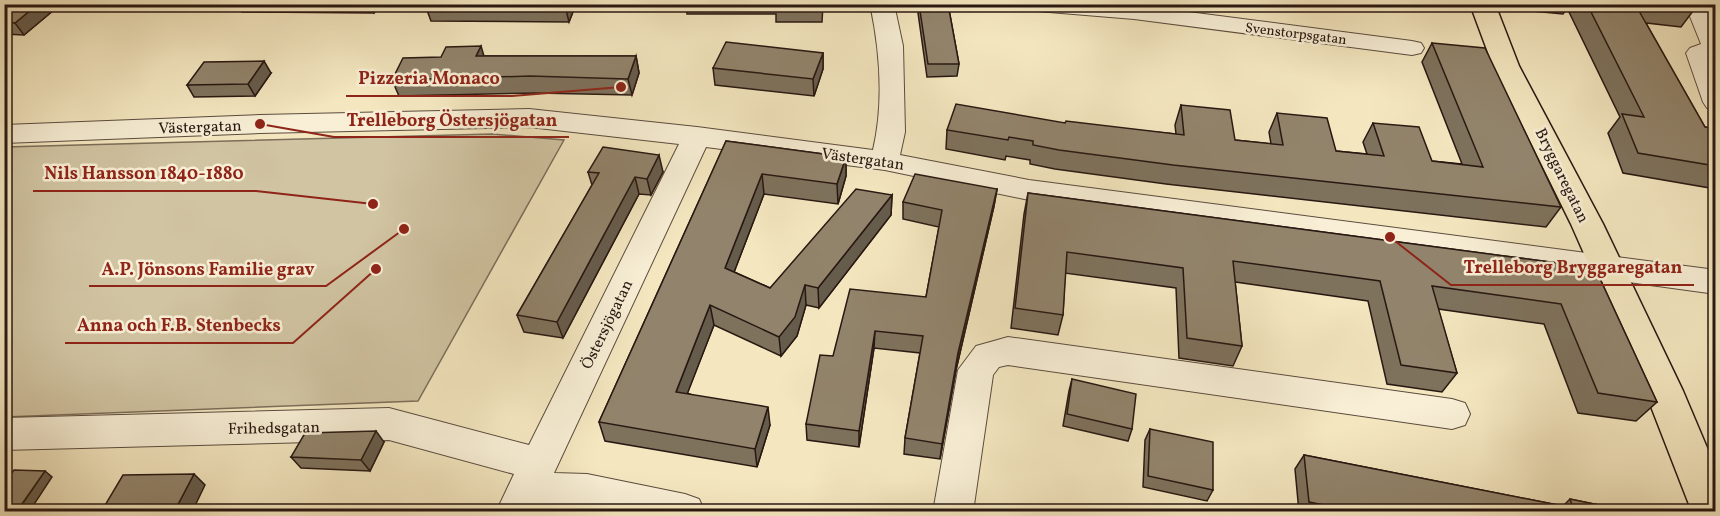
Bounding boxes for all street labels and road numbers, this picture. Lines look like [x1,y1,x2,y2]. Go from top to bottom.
street label: Svenstorpsgatan [1244,19,1348,50]
street label: Västergatan [158,116,242,140]
street label: Bryggaregatan [1529,125,1594,227]
street label: Västergatan [820,143,906,177]
street label: Östersjögatan [577,276,639,373]
street label: Frihedsgatan [228,417,320,441]

